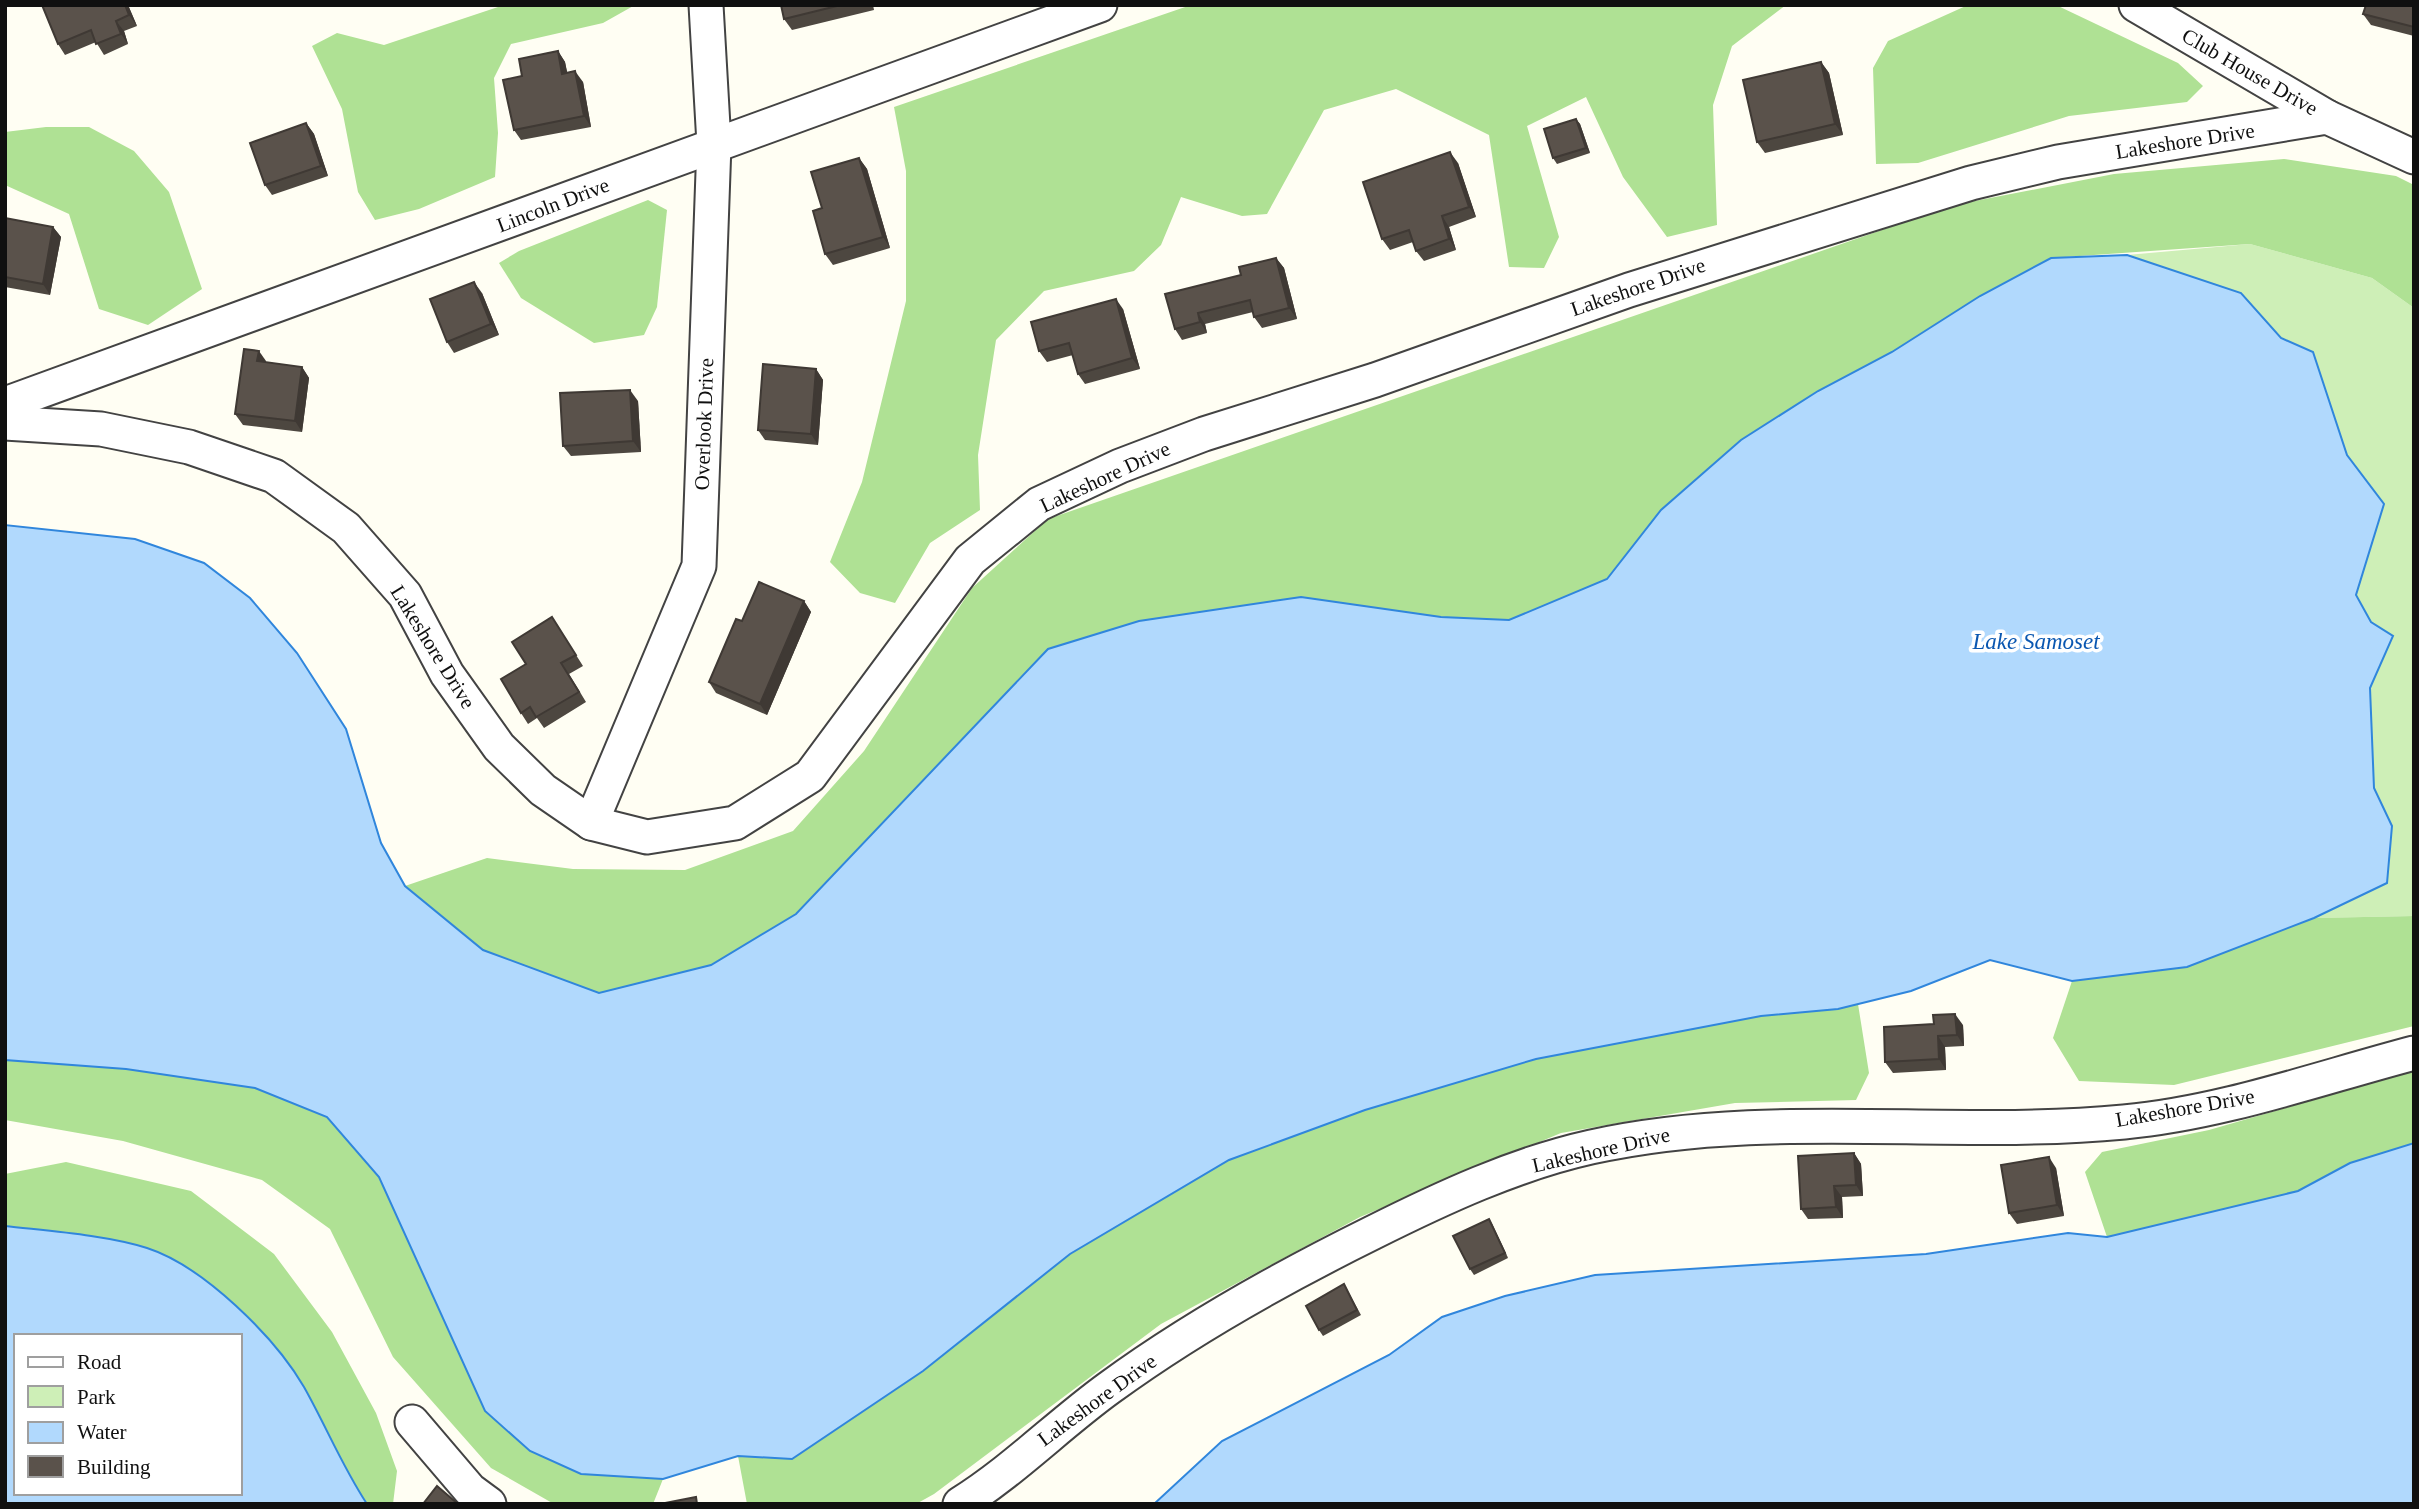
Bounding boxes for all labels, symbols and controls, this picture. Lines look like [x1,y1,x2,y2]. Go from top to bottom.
street label: Club House Drive [2178,23,2322,121]
street label: Lakeshore Drive [2114,118,2256,164]
street label: Lincoln Drive [493,173,613,237]
street label: Lakeshore Drive [1568,253,1708,321]
street label: Overlook Drive [690,357,718,491]
street label: Lakeshore Drive [1036,436,1174,518]
street label: Lakeshore Drive [386,581,480,713]
water label: Lake Samoset [1971,629,2100,654]
street label: Lakeshore Drive [2114,1084,2256,1132]
street label: Lakeshore Drive [1530,1123,1672,1177]
legend [14,1334,242,1495]
street label: Lakeshore Drive [1033,1349,1161,1451]
text: Road [77,1350,122,1374]
text: Park [77,1385,116,1409]
text: Water [77,1420,127,1444]
text: Building [77,1455,151,1479]

